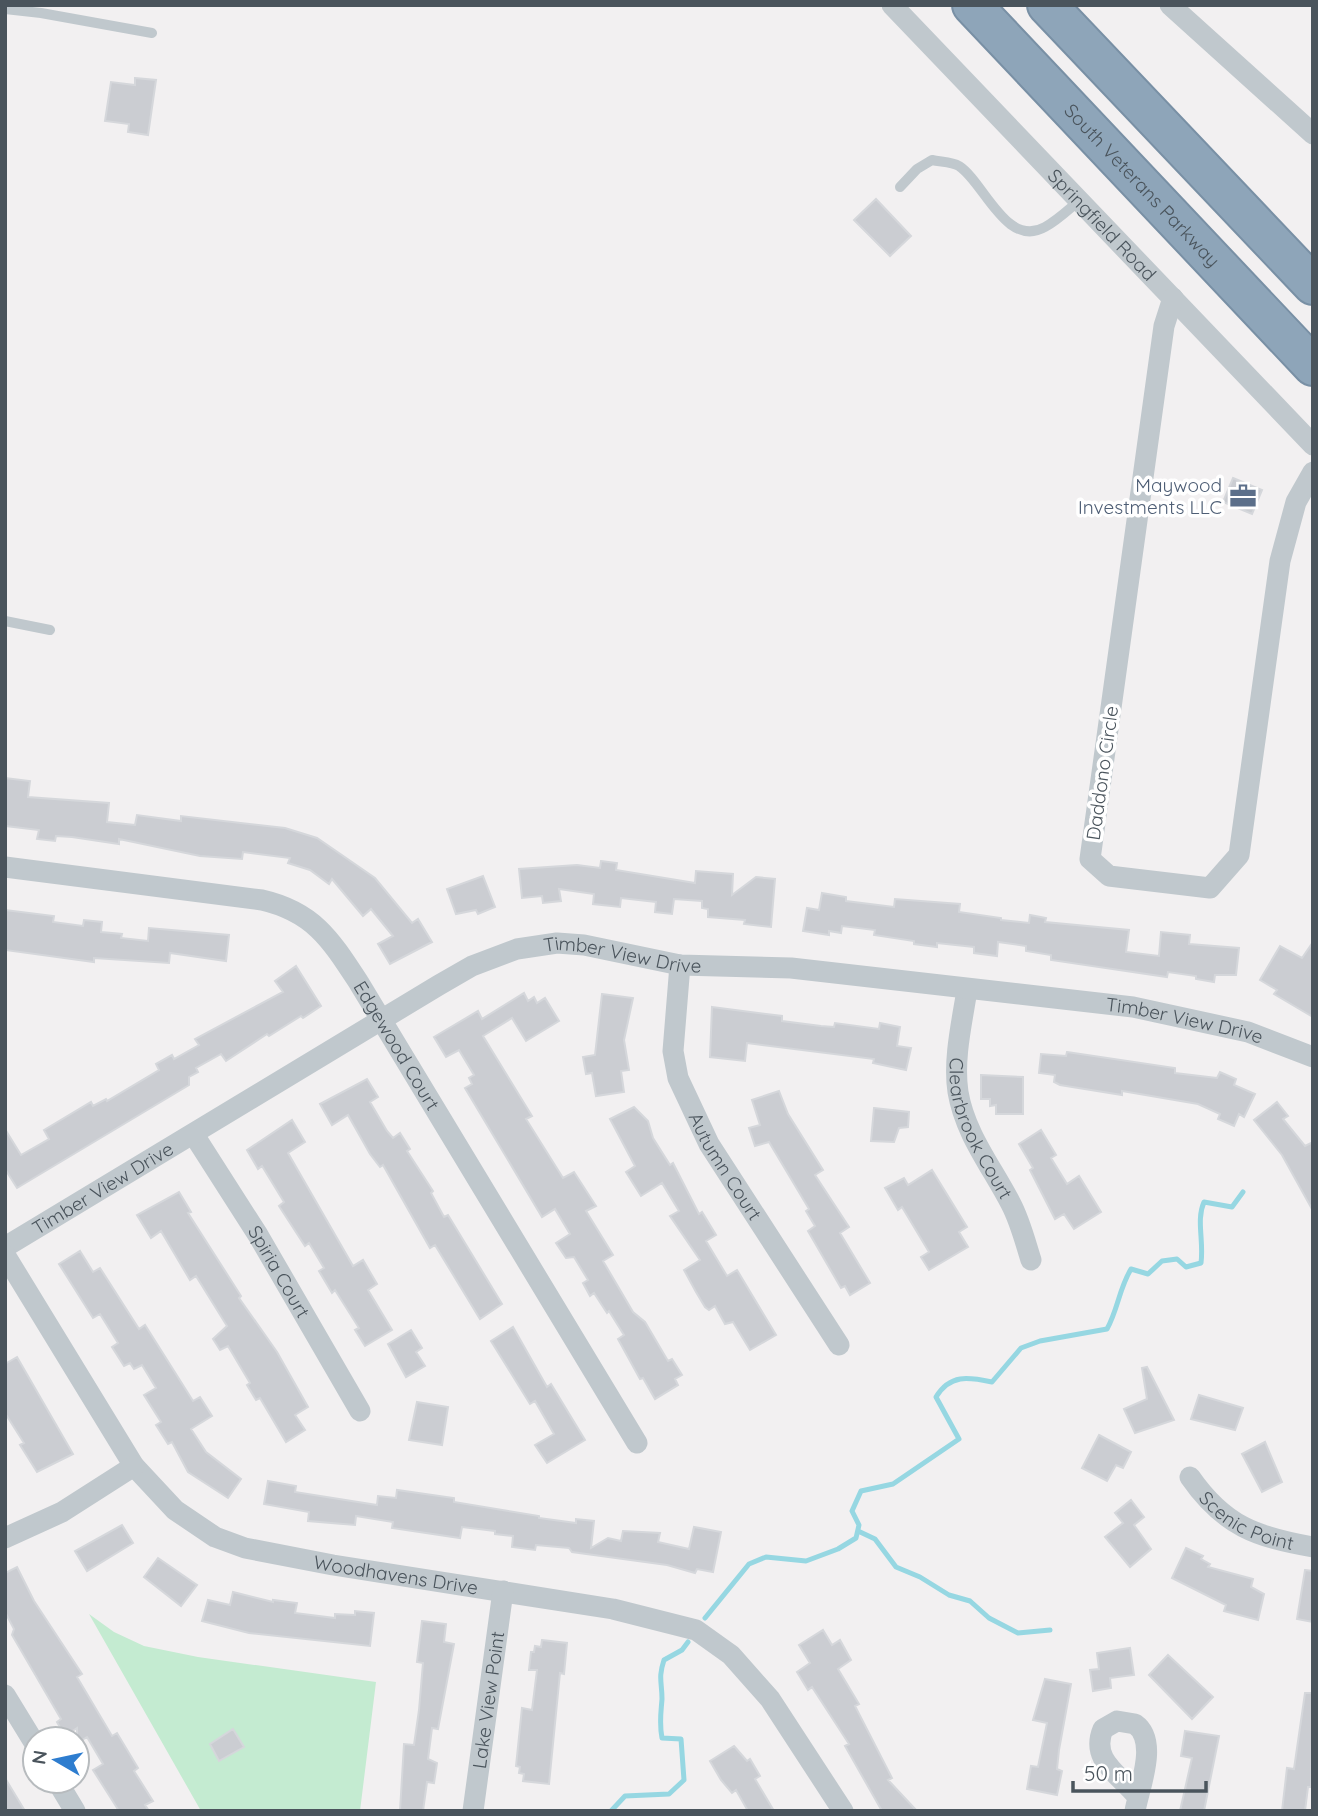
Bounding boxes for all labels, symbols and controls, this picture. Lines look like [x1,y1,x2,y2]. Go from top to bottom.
street label: South Veterans Parkway [1059,98,1225,272]
street label: Springfield Road [1043,164,1161,286]
place label: Maywood Investments LLC [1078,473,1222,519]
office icon: Maywood Investments LLC [1228,481,1258,511]
street label: Daddono Circle [1081,704,1123,842]
street label: Timber View Drive [542,931,702,978]
street label: Edgewood Court [348,976,445,1114]
street label: Timber View Drive [1105,992,1267,1049]
street label: Clearbrook Court [944,1057,1018,1203]
street label: Autumn Court [684,1108,767,1225]
street label: Timber View Drive [28,1136,177,1240]
street label: Spiria Court [243,1221,315,1322]
street label: Scenic Point [1194,1486,1296,1555]
street label: Woodhavens Drive [312,1550,480,1600]
street label: Lake View Point [467,1630,509,1770]
north arrow [21,1725,91,1795]
text: N [26,1749,52,1766]
scale bar [1073,1750,1206,1794]
text: 50 m [1084,1760,1133,1786]

